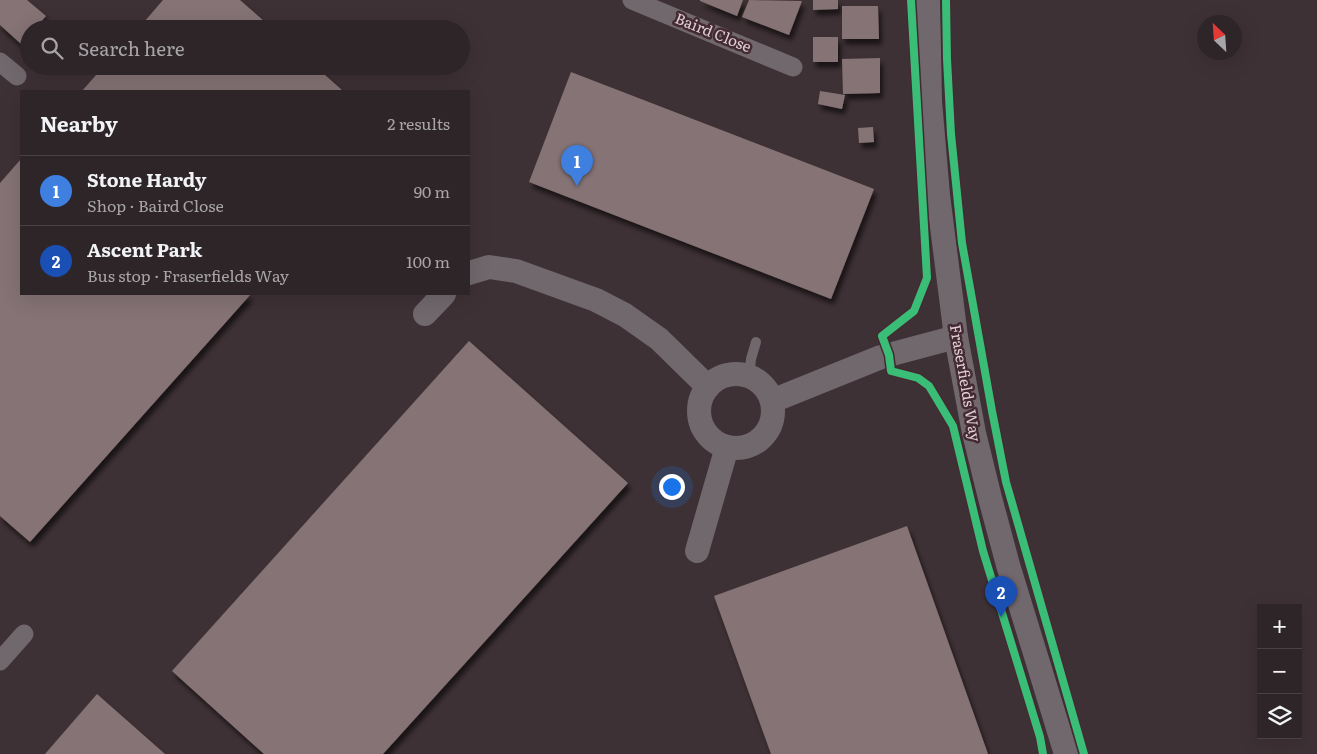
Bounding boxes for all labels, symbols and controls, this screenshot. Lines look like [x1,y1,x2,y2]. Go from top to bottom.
street label: Baird Close [672,6,755,57]
north arrow [1197,15,1242,60]
search box [20,20,470,75]
icon: search [38,34,66,62]
text: Search here [78,34,185,62]
text: Nearby [40,107,118,138]
text: 2 results [387,111,450,135]
pin: 1 [561,145,593,186]
text: Stone Hardy [87,165,206,193]
text: 1 [53,179,59,203]
text: 90 m [414,179,450,203]
text: Shop · Baird Close [87,193,224,217]
text: Ascent Park [87,235,202,263]
text: 2 [52,249,60,273]
text: 100 m [406,249,450,273]
text: Bus stop · Fraserfields Way [87,263,289,287]
street label: Fraserfields Way [945,322,988,443]
your location [659,474,685,500]
pin: 2 [985,576,1017,617]
map controls [1257,604,1302,739]
button: + [1257,604,1302,649]
button: − [1257,649,1302,694]
button: layers [1257,694,1302,739]

